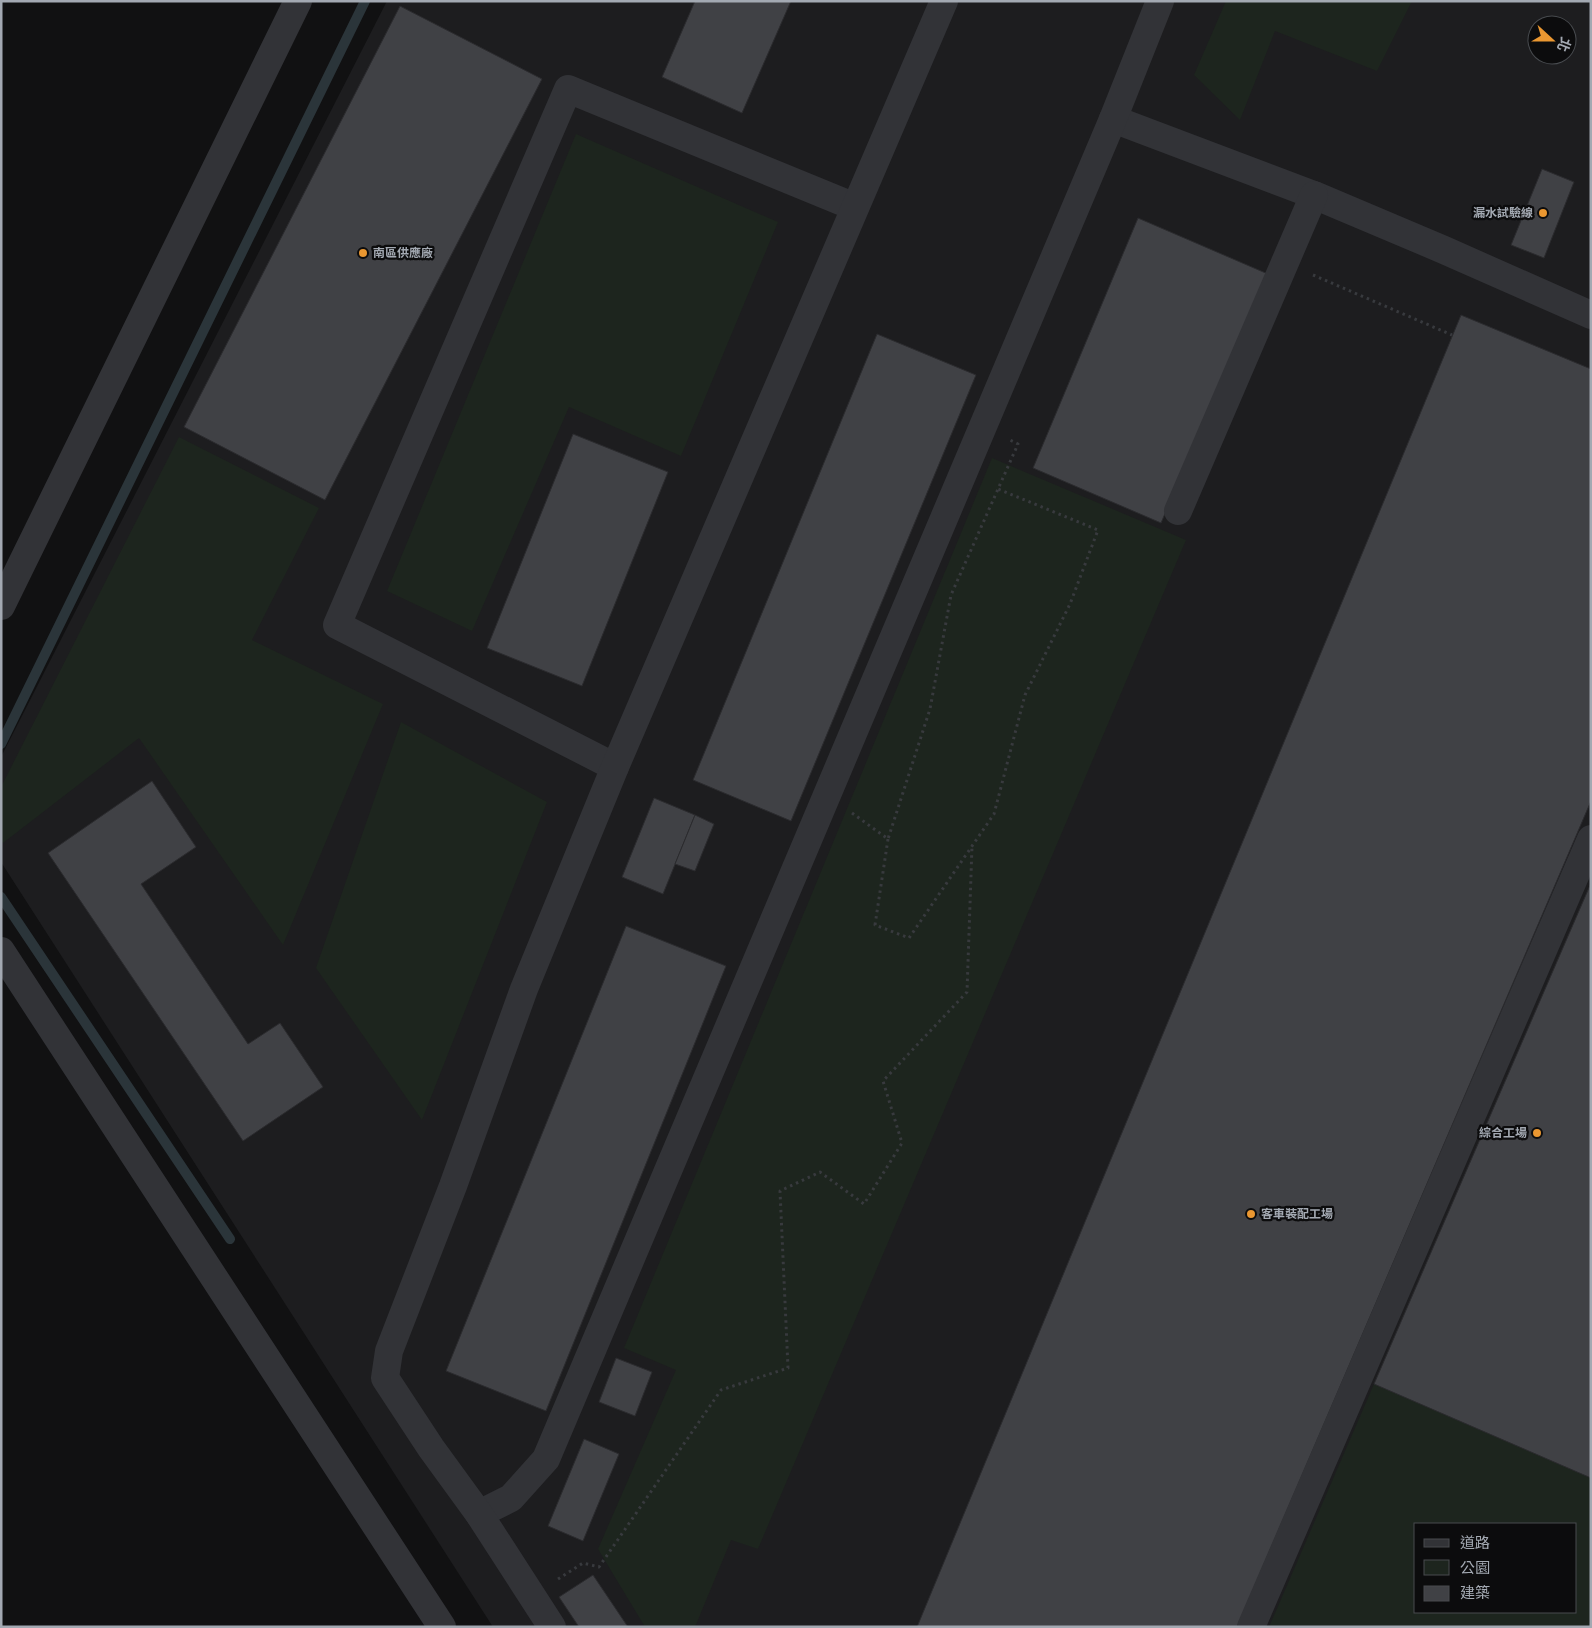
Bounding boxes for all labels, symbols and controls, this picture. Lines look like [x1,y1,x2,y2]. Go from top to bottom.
north arrow [1527,15,1577,65]
text: 北 [1554,35,1575,54]
place label: 漏水試驗線 [1473,205,1533,219]
marker: 漏水試驗線 [1537,207,1549,219]
place label: 南區供應廠 [373,245,433,259]
marker: 南區供應廠 [357,247,369,259]
place label: 綜合工場 [1479,1125,1527,1139]
marker: 綜合工場 [1531,1127,1543,1139]
place label: 客車裝配工場 [1261,1206,1333,1220]
marker: 客車裝配工場 [1245,1208,1257,1220]
legend [1414,1523,1577,1613]
text: 道路 [1460,1533,1490,1551]
text: 公園 [1460,1558,1490,1576]
text: 建築 [1460,1583,1490,1601]

